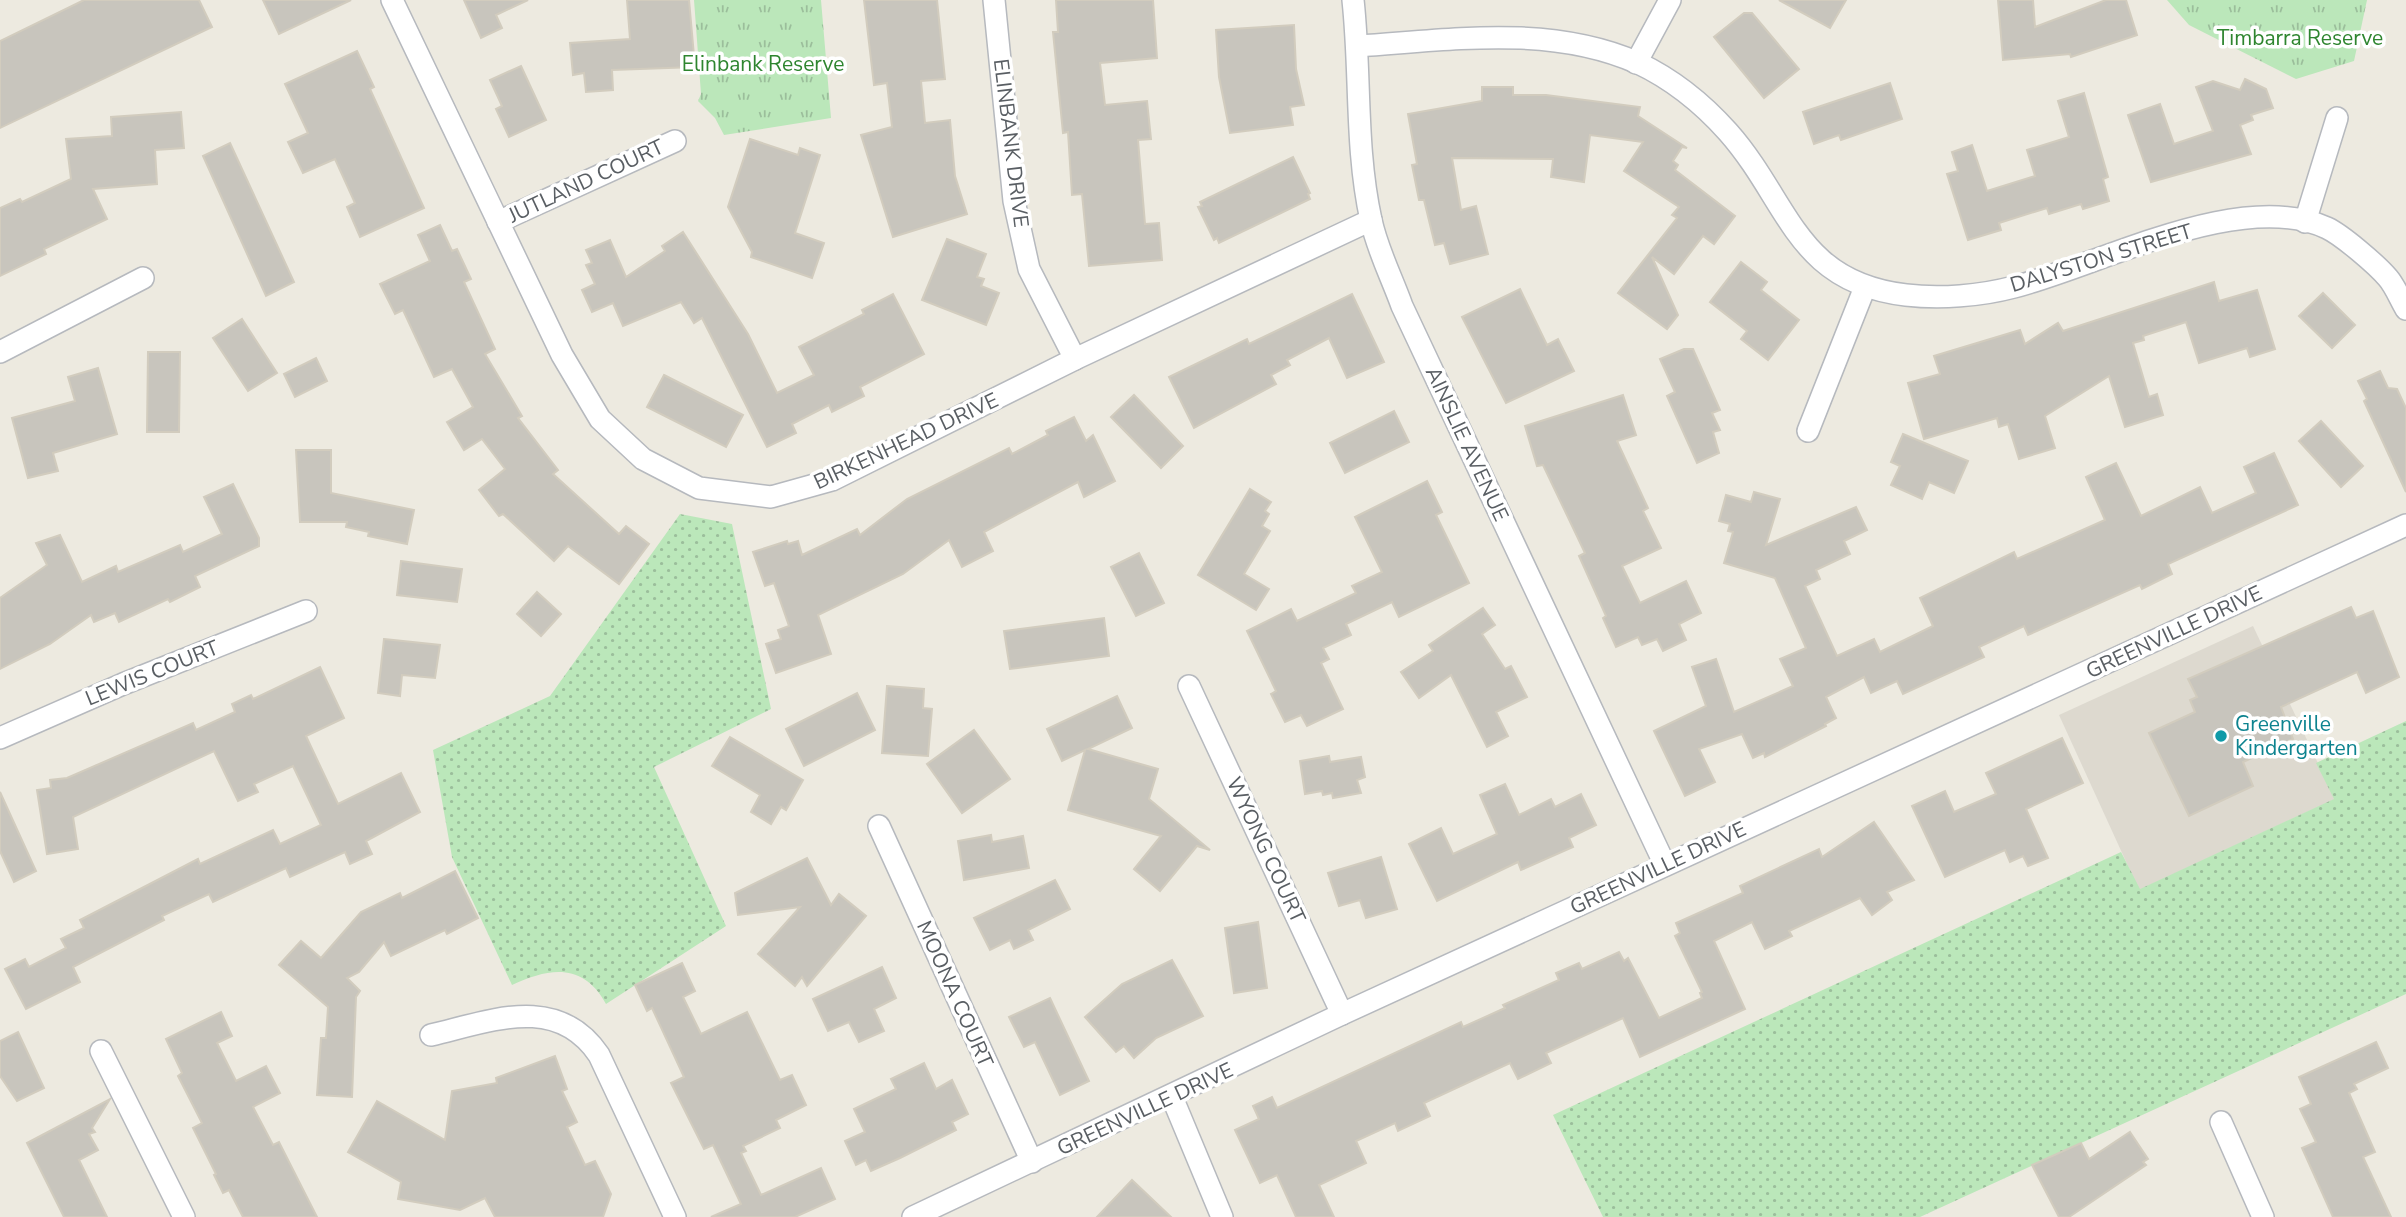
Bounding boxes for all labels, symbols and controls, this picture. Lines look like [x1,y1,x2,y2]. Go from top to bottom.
park label: Timbarra Reserve [2217,24,2383,52]
park label: Elinbank Reserve [682,50,844,78]
street label: ELINBANK DRIVE [987,57,1035,229]
street label: JUTLAND COURT [503,132,669,230]
street label: DALYSTON STREET [2006,217,2196,299]
street label: AINSLIE AVENUE [1419,362,1515,526]
street label: BIRKENHEAD DRIVE [809,386,1003,496]
street label: GREENVILLE DRIVE [2081,579,2267,685]
street label: LEWIS COURT [81,633,223,713]
place label: Greenville Kindergarten [2235,710,2358,762]
marker: Greenville Kindergarten [2213,728,2229,744]
street label: WYONG COURT [1220,772,1312,928]
street label: GREENVILLE DRIVE [1565,815,1751,921]
street label: MOONA COURT [910,916,1000,1072]
street label: GREENVILLE DRIVE [1052,1056,1238,1162]

